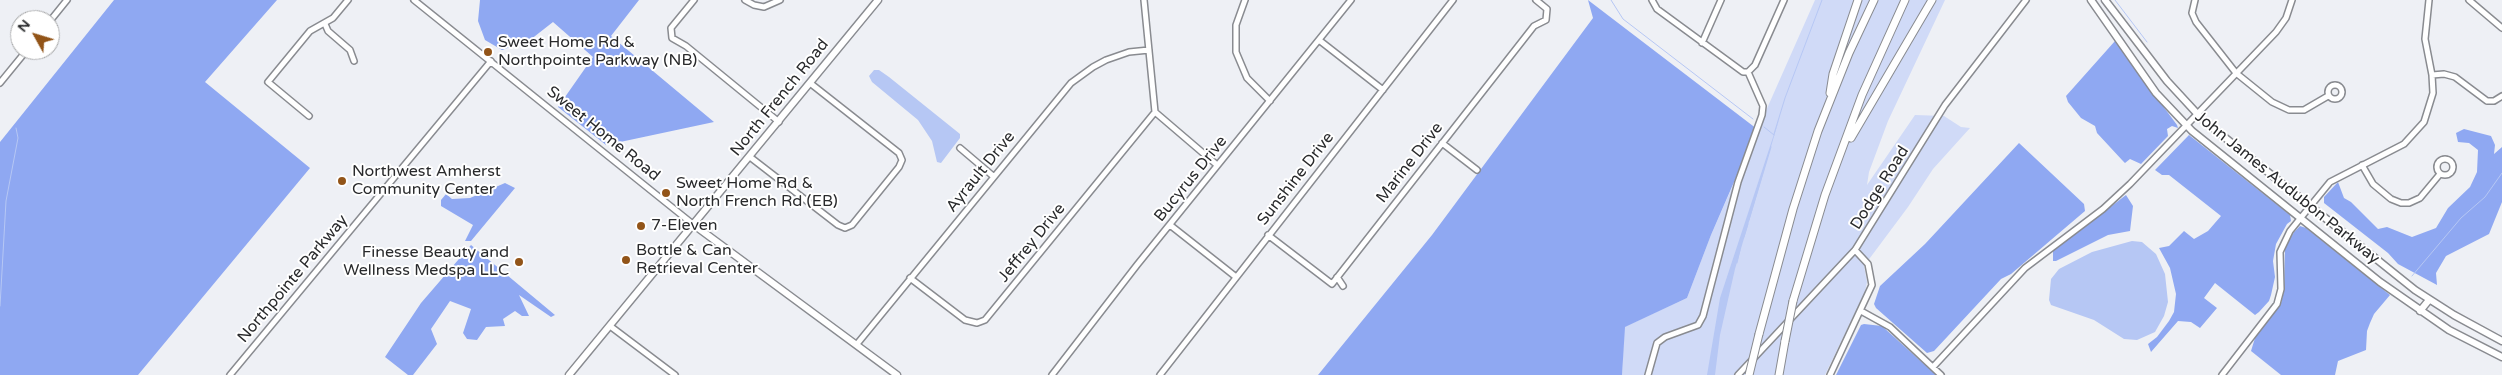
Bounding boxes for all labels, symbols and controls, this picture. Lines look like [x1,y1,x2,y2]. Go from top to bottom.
north arrow [10,10,60,60]
text: N [14,16,34,36]
place label: Sweet Home Rd & Northpointe Parkway (NB) [498,33,697,71]
street label: North French Road [727,36,833,160]
marker: Sweet Home Rd & Northpointe Parkway (NB) [482,46,494,58]
street label: Sweet Home Road [543,82,663,186]
street label: John James Audubon Parkway [2191,108,2383,268]
street label: Marine Drive [1373,119,1447,207]
street label: Ayrault Drive [943,128,1019,216]
street label: Sunshine Drive [1254,129,1338,229]
street label: Bucyrus Drive [1151,132,1231,226]
street label: Dodge Road [1847,143,1913,233]
place label: Northwest Amherst Community Center [352,162,501,200]
place label: Sweet Home Rd & North French Rd (EB) [676,174,838,212]
marker: Northwest Amherst Community Center [336,175,348,187]
marker: Sweet Home Rd & North French Rd (EB) [660,187,672,199]
street label: Jeffrey Drive [994,200,1070,286]
street label: Northpointe Parkway [234,211,352,347]
place label: 7-Eleven [651,216,718,236]
marker: 7-Eleven [635,220,647,232]
place label: Bottle & Can Retrieval Center [636,241,758,279]
place label: Finesse Beauty and Wellness Medspa LLC [343,243,509,281]
marker: Bottle & Can Retrieval Center [620,254,632,266]
marker: Finesse Beauty and Wellness Medspa LLC [513,256,525,268]

